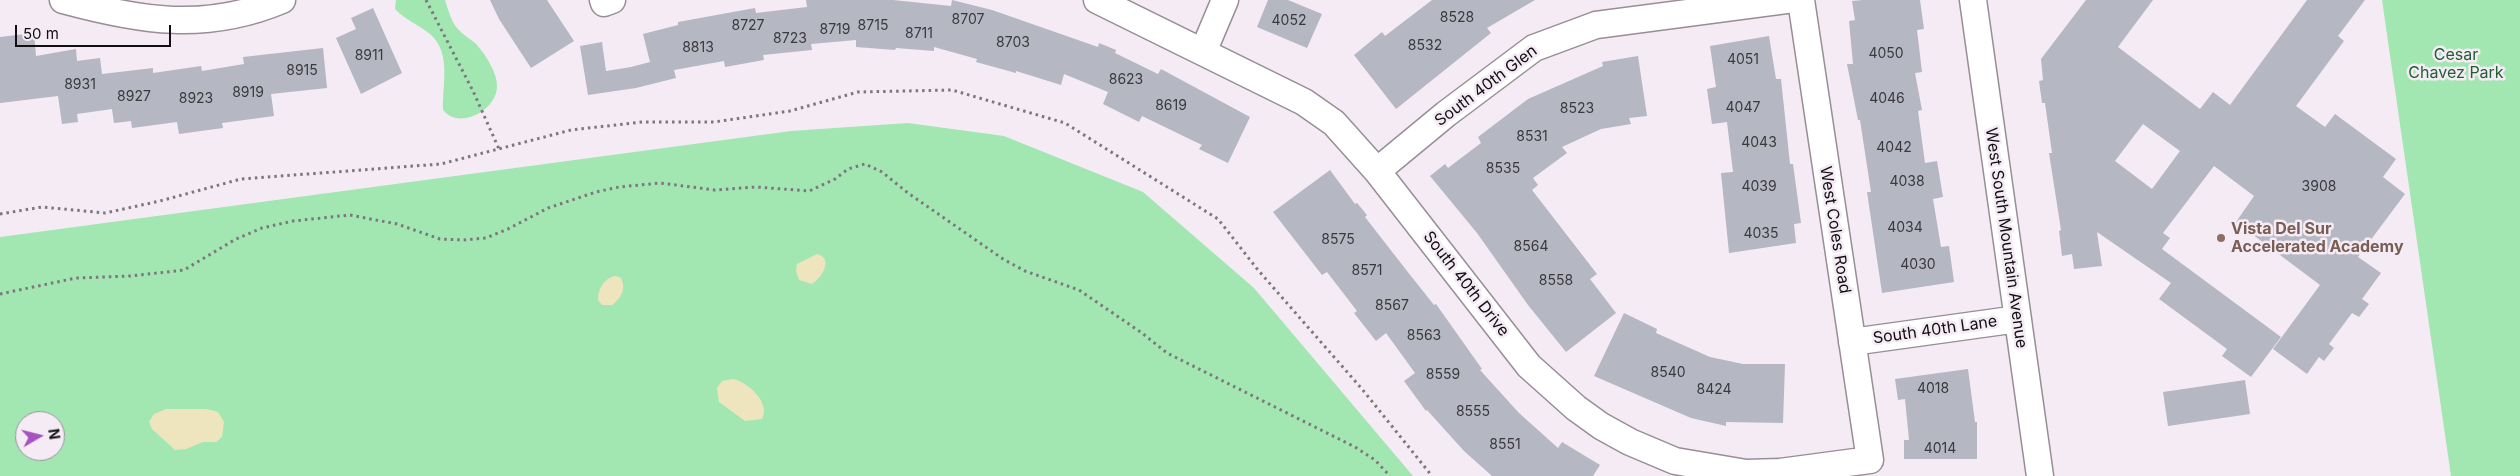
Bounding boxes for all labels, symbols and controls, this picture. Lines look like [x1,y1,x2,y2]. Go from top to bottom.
house number: 8528 [1440,10,1474,26]
house number: 8707 [952,12,984,28]
house number: 4052 [1272,13,1306,29]
scale bar [18,15,174,47]
house number: 8727 [731,18,765,34]
house number: 8715 [858,18,888,34]
house number: 8719 [820,22,850,38]
text: 50 m [23,24,59,43]
house number: 8711 [905,26,933,42]
house number: 8723 [773,31,807,47]
house number: 8703 [996,35,1030,51]
house number: 8532 [1408,38,1442,54]
house number: 8813 [682,40,714,56]
street label: South 40th Glen [1431,41,1541,131]
park label: Cesar Chavez Park [2408,45,2504,83]
house number: 4050 [1868,46,1904,62]
house number: 8911 [355,48,383,64]
house number: 4051 [1727,52,1759,68]
house number: 8915 [286,63,318,79]
house number: 8623 [1109,72,1143,88]
house number: 8931 [64,77,96,93]
house number: 8919 [232,85,264,101]
house number: 8927 [117,89,151,105]
house number: 8923 [179,91,213,107]
house number: 4046 [1869,91,1905,107]
house number: 8619 [1155,98,1187,114]
house number: 4047 [1726,100,1760,116]
house number: 8523 [1560,101,1594,117]
street label: West South Mountain Avenue [1981,127,2031,349]
house number: 8531 [1516,129,1548,145]
house number: 4043 [1741,135,1777,151]
house number: 4042 [1876,140,1912,156]
house number: 8535 [1486,161,1520,177]
street label: West Coles Road [1815,165,1855,295]
house number: 4038 [1889,174,1925,190]
house number: 4039 [1741,179,1777,195]
house number: 3908 [2302,179,2336,195]
place label: Vista Del Sur Accelerated Academy [2231,219,2404,257]
house number: 4034 [1887,220,1923,236]
house number: 4035 [1743,226,1779,242]
street label: South 40th Drive [1419,228,1513,340]
house number: 8575 [1321,232,1355,248]
marker: Vista Del Sur Accelerated Academy [2215,232,2227,244]
house number: 8564 [1514,239,1548,255]
house number: 4030 [1900,257,1936,273]
house number: 8571 [1352,263,1382,279]
house number: 8558 [1539,273,1573,289]
house number: 8567 [1375,298,1409,314]
street label: South 40th Lane [1872,312,1998,348]
house number: 8563 [1407,328,1441,344]
house number: 8540 [1650,365,1686,381]
house number: 8559 [1426,367,1460,383]
house number: 4018 [1917,381,1949,397]
house number: 8424 [1696,382,1732,398]
house number: 8555 [1456,404,1490,420]
north arrow [15,411,65,461]
text: N [45,428,64,440]
house number: 8551 [1489,437,1521,453]
house number: 4014 [1924,441,1956,457]

